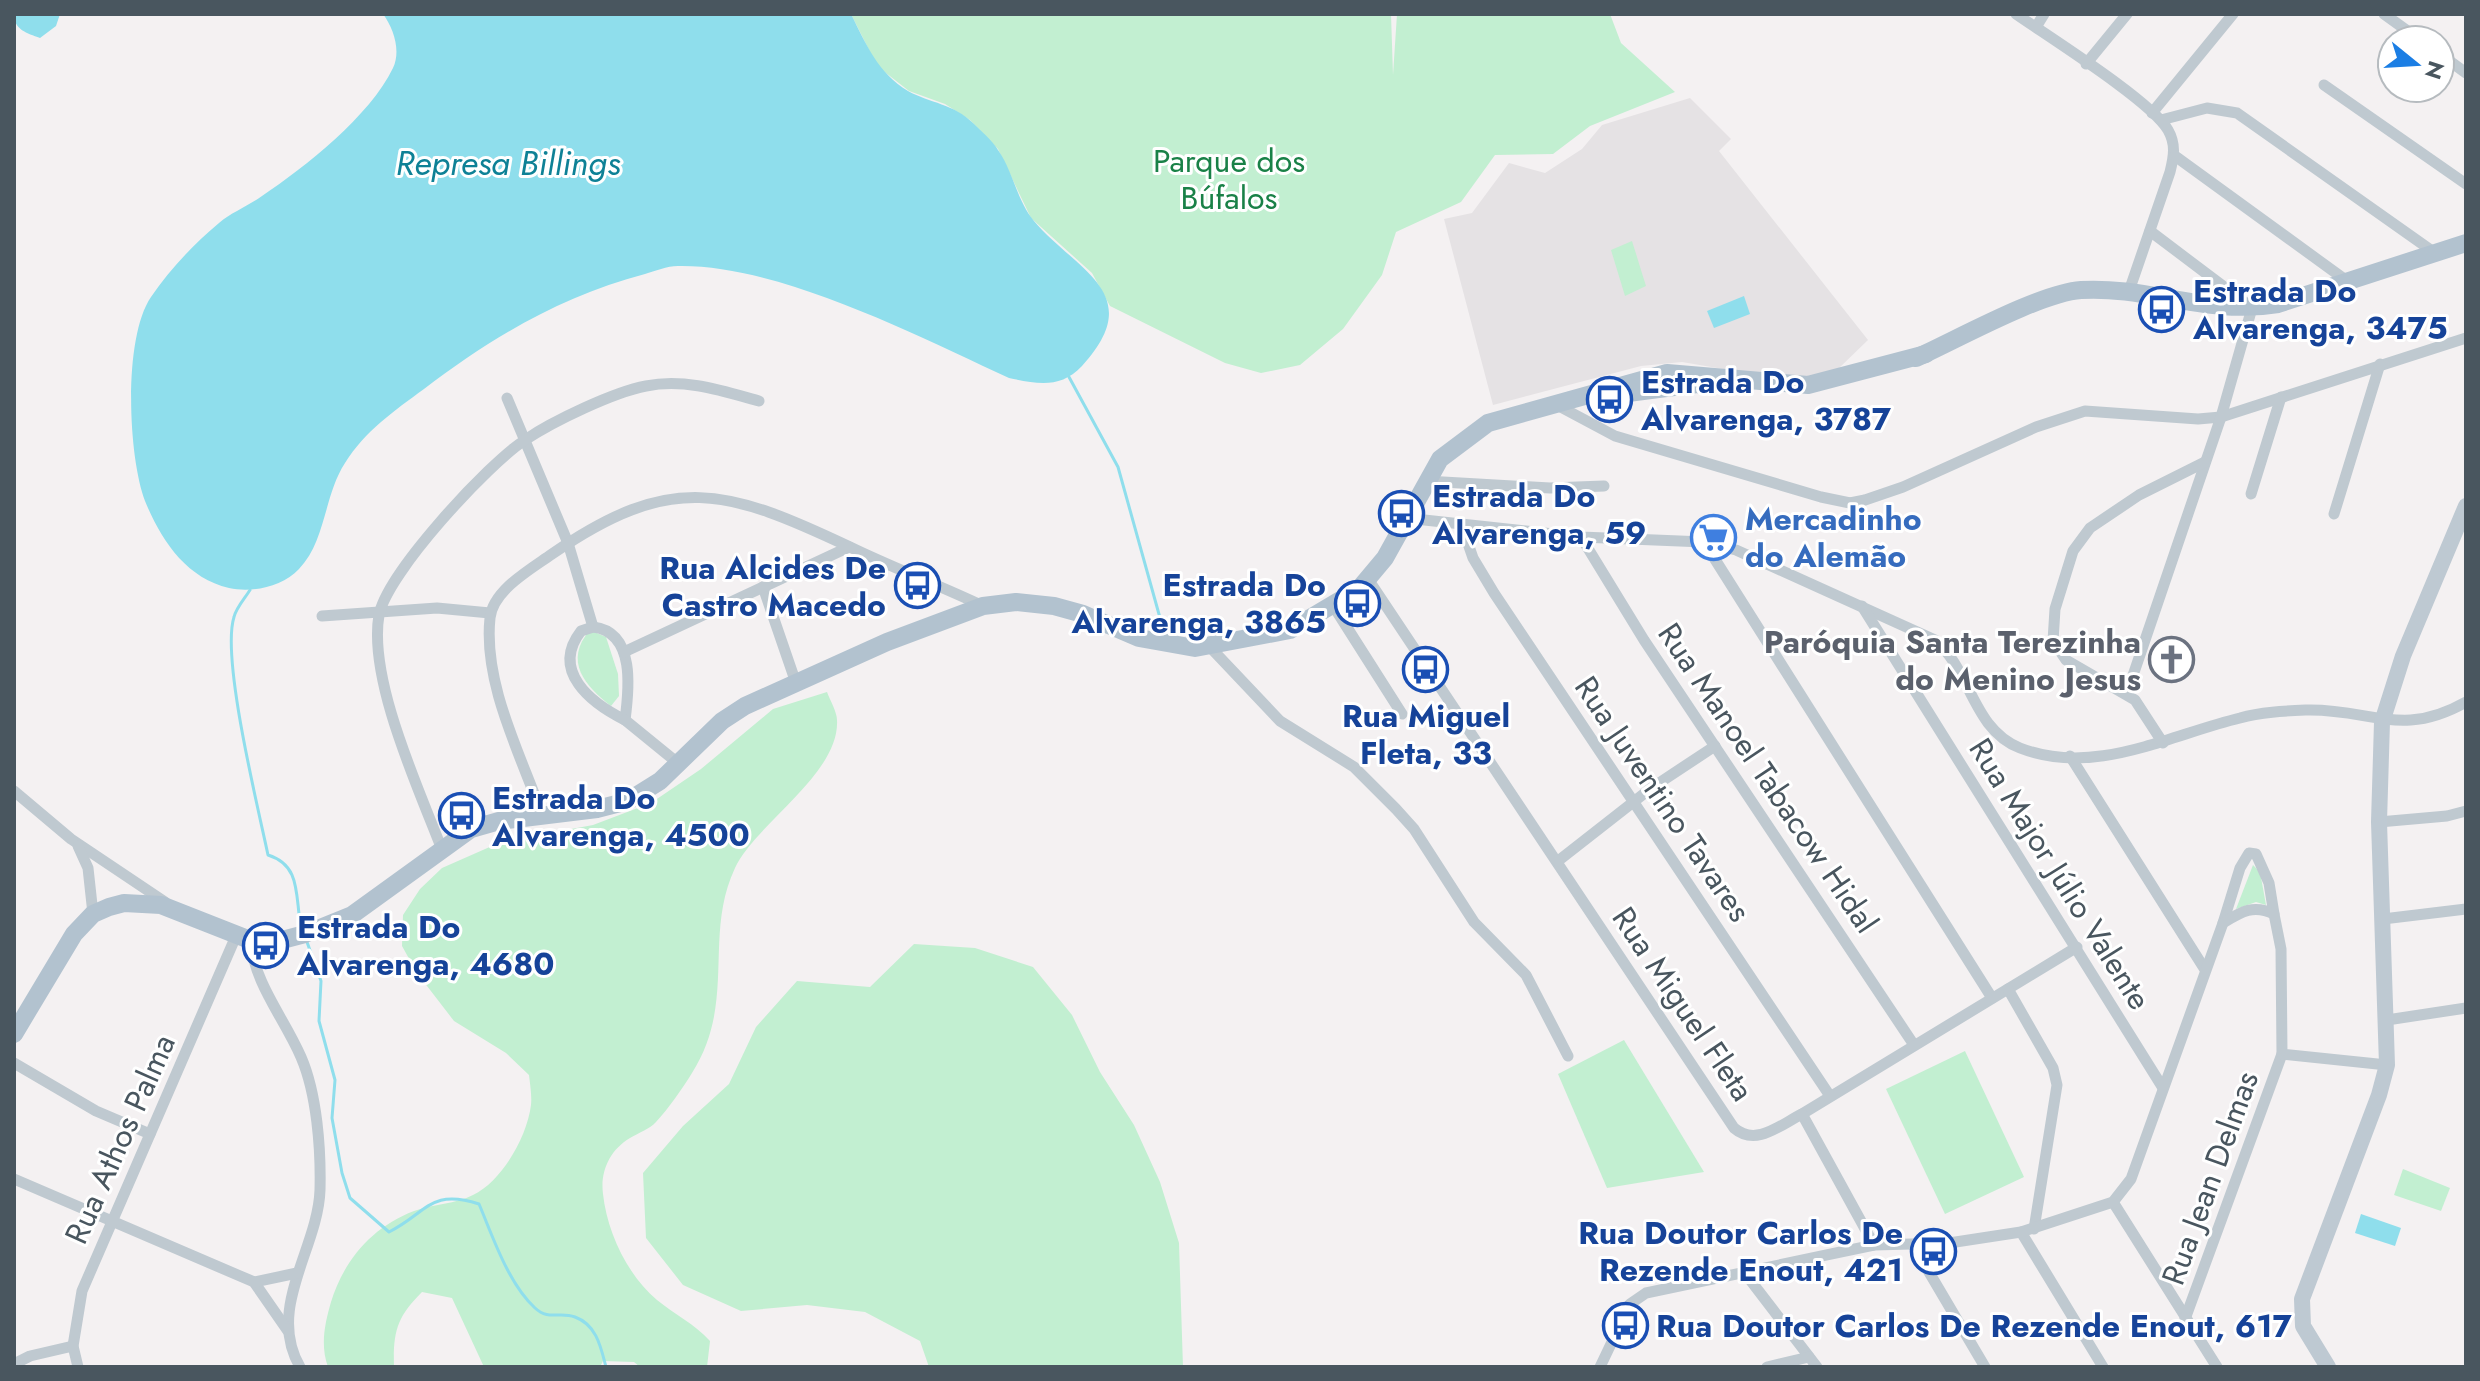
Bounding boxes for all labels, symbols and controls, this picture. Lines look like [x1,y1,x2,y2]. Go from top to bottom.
north arrow [2376,24,2456,104]
text: N [2417,57,2453,83]
park label: Parque dos Búfalos [1153,138,1305,221]
water label: Represa Billings [396,139,621,188]
place label: Estrada Do Alvarenga, 3475 [2192,268,2448,351]
bus stop icon: Estrada Do Alvarenga, 3475 [2138,285,2186,333]
place label: Estrada Do Alvarenga, 3787 [1640,359,1892,442]
bus stop icon: Estrada Do Alvarenga, 3787 [1586,376,1634,424]
place label: Estrada Do Alvarenga, 59 [1431,473,1646,556]
bus stop icon: Estrada Do Alvarenga, 59 [1377,490,1425,538]
place label: Mercadinho do Alemão [1745,496,1922,579]
supermarket icon: Mercadinho do Alemão [1690,513,1738,561]
place label: Rua Alcides De Castro Macedo [659,545,886,628]
bus stop icon: Rua Alcides De Castro Macedo [893,562,941,610]
place label: Estrada Do Alvarenga, 3865 [1071,562,1326,645]
bus stop icon: Estrada Do Alvarenga, 3865 [1333,579,1381,627]
street label: Rua Manoel Tabacow Hidal [1647,614,1889,942]
place label: Paróquia Santa Terezinha do Menino Jesus [1764,619,2141,702]
church icon: Paróquia Santa Terezinha do Menino Jesus [2148,636,2196,684]
bus stop icon: Rua Miguel Fleta, 33 [1402,645,1450,693]
street label: Rua Juventino Tavares [1564,667,1762,931]
place label: Rua Miguel Fleta, 33 [1342,693,1510,776]
street label: Rua Major Júlio Valente [1958,729,2162,1019]
place label: Estrada Do Alvarenga, 4500 [491,775,750,858]
bus stop icon: Estrada Do Alvarenga, 4500 [437,792,485,840]
street label: Rua Miguel Fleta [1601,898,1765,1110]
place label: Estrada Do Alvarenga, 4680 [296,904,554,987]
bus stop icon: Estrada Do Alvarenga, 4680 [242,921,290,969]
street label: Rua Athos Palma [53,1027,187,1251]
street label: Rua Jean Delmas [2150,1065,2270,1291]
place label: Rua Doutor Carlos De Rezende Enout, 421 [1578,1210,1903,1293]
bus stop icon: Rua Doutor Carlos De Rezende Enout, 421 [1910,1227,1958,1275]
bus stop icon: Rua Doutor Carlos De Rezende Enout, 617 [1601,1302,1649,1350]
place label: Rua Doutor Carlos De Rezende Enout, 617 [1656,1303,2292,1349]

